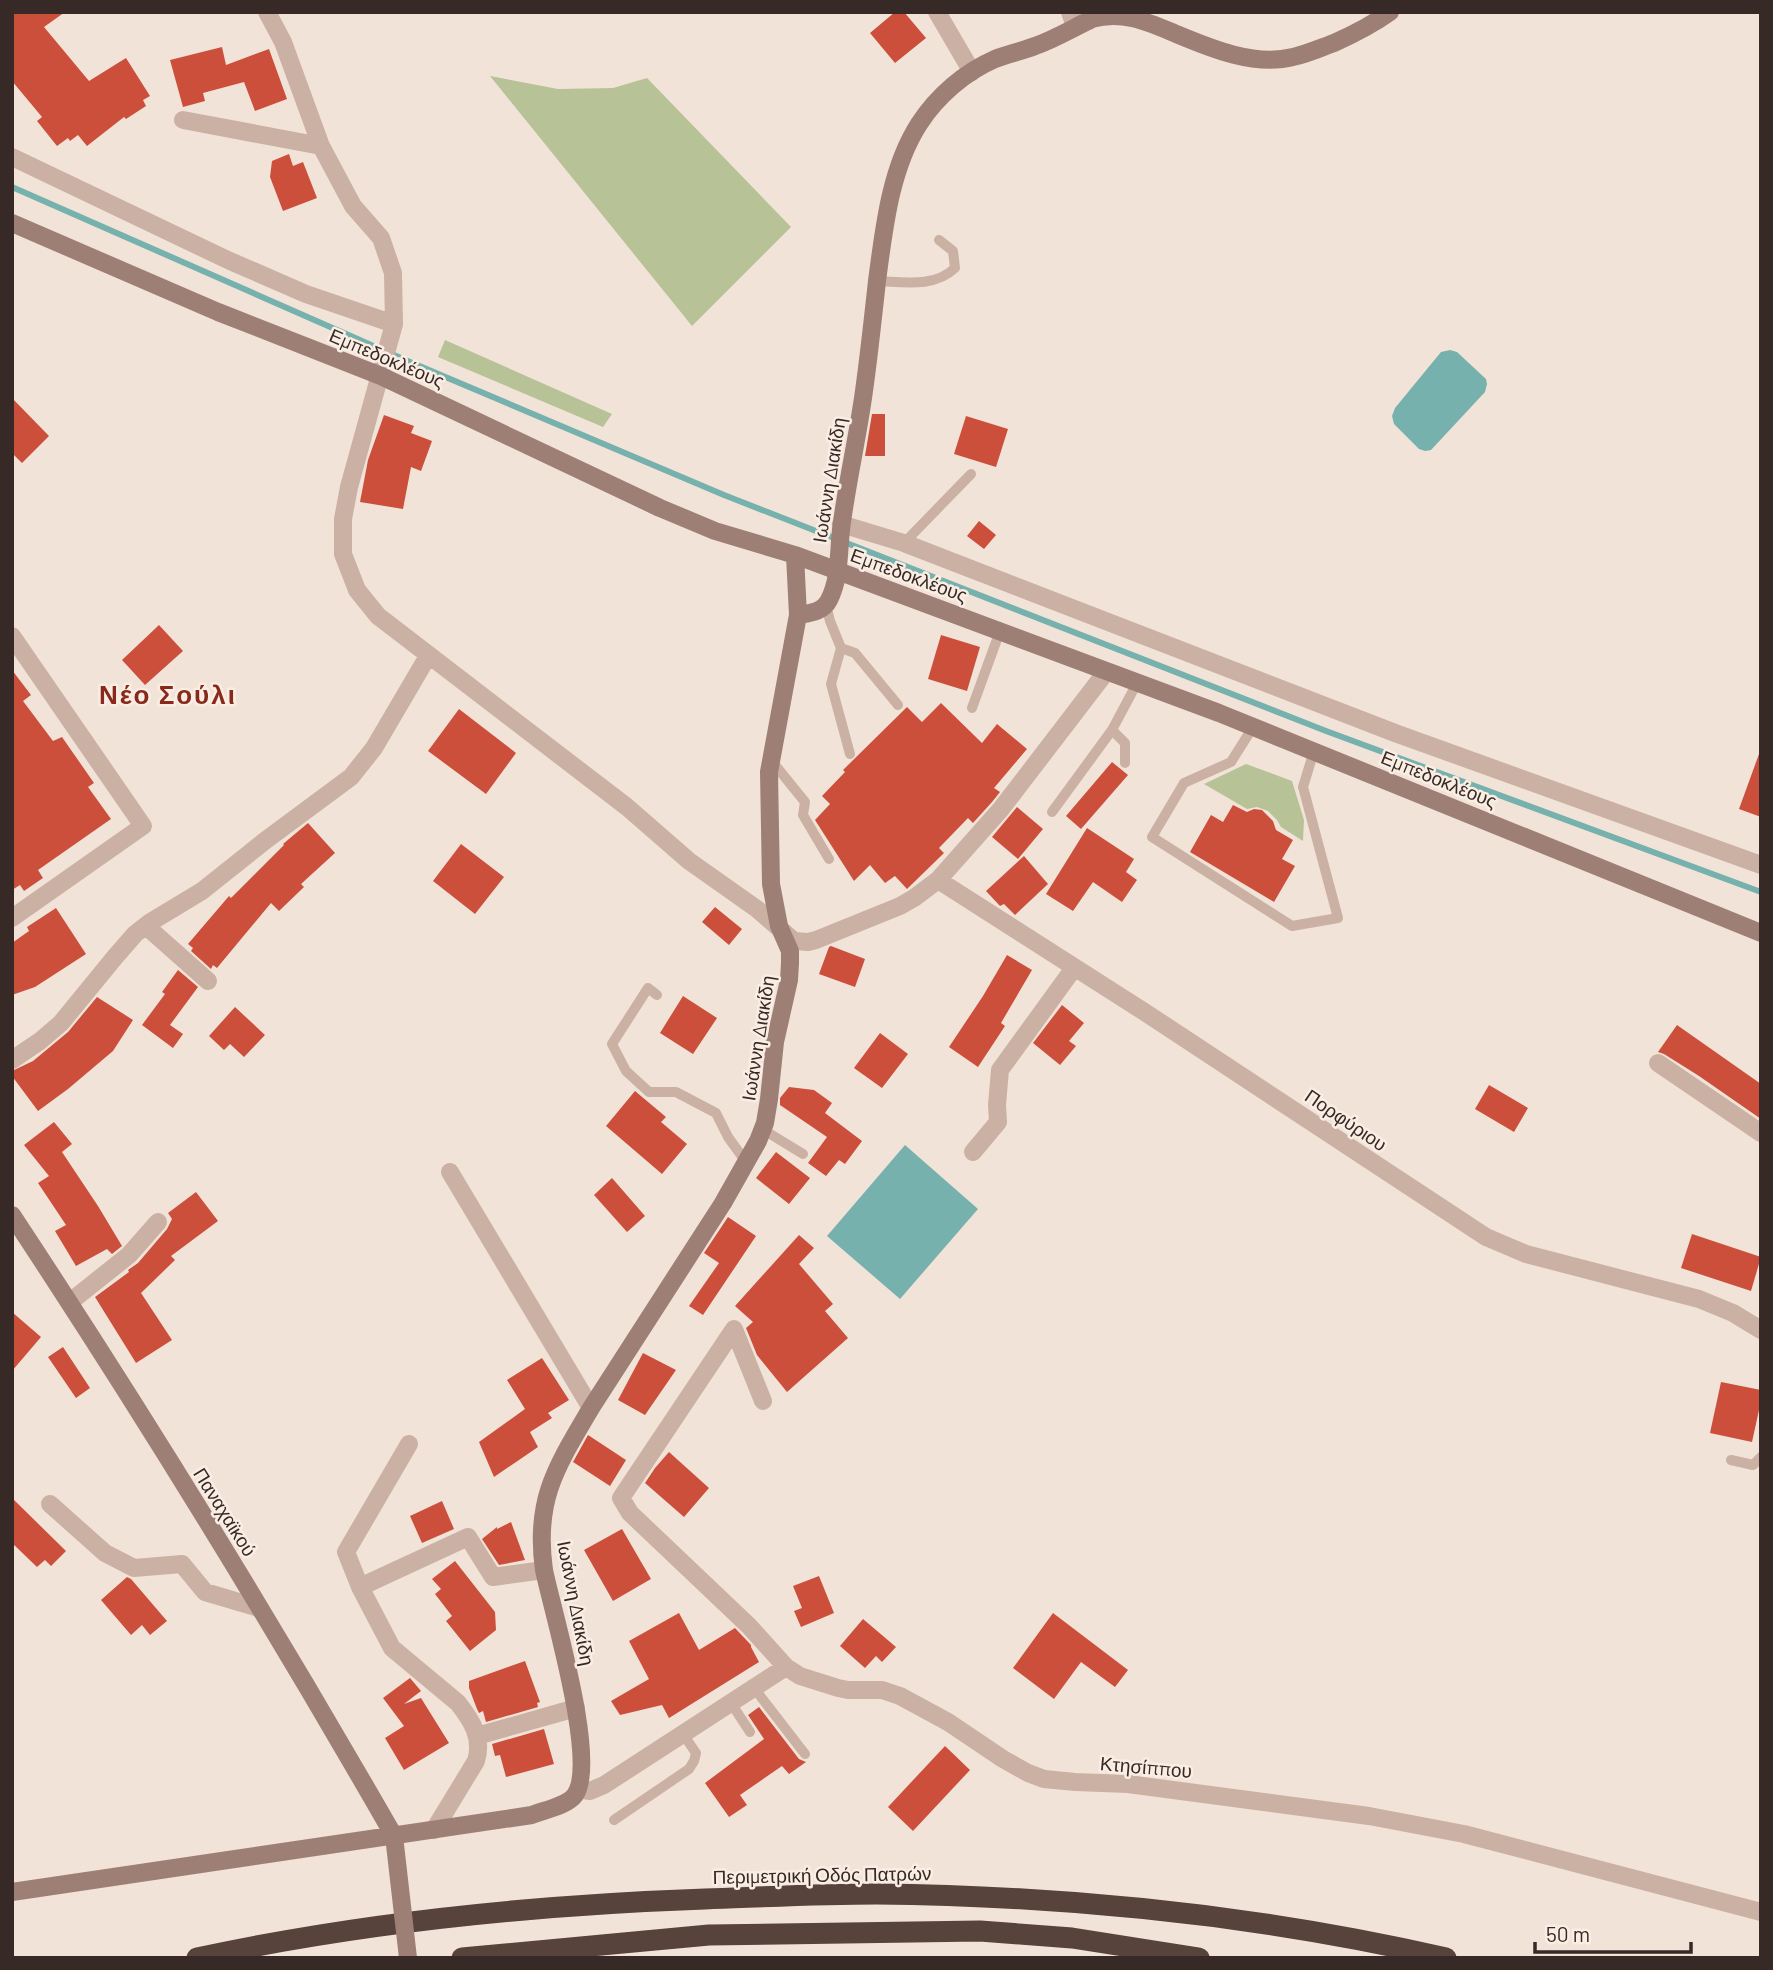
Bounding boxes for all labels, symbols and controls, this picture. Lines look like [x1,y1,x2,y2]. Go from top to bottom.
street label: Εμπεδοκλέους [326,323,448,392]
street label: Ιωάννη Διακίδη [807,416,850,544]
street label: Εμπεδοκλέους [848,543,971,606]
district label: Νέο Σούλι [99,678,237,709]
street label: Εμπεδοκλέους [1378,745,1500,812]
street label: Ιωάννη Διακίδη [736,974,779,1102]
street label: Πορφύριου [1301,1084,1392,1155]
street label: Παναχαϊκού [189,1463,262,1560]
street label: Ιωάννη Διακίδη [553,1539,600,1667]
street label: Κτησίππου [1099,1751,1193,1782]
street label: Περιμετρική Οδός Πατρών [712,1861,932,1888]
scale bar [1535,1910,1691,1954]
text: 50 m [1546,1921,1590,1946]

